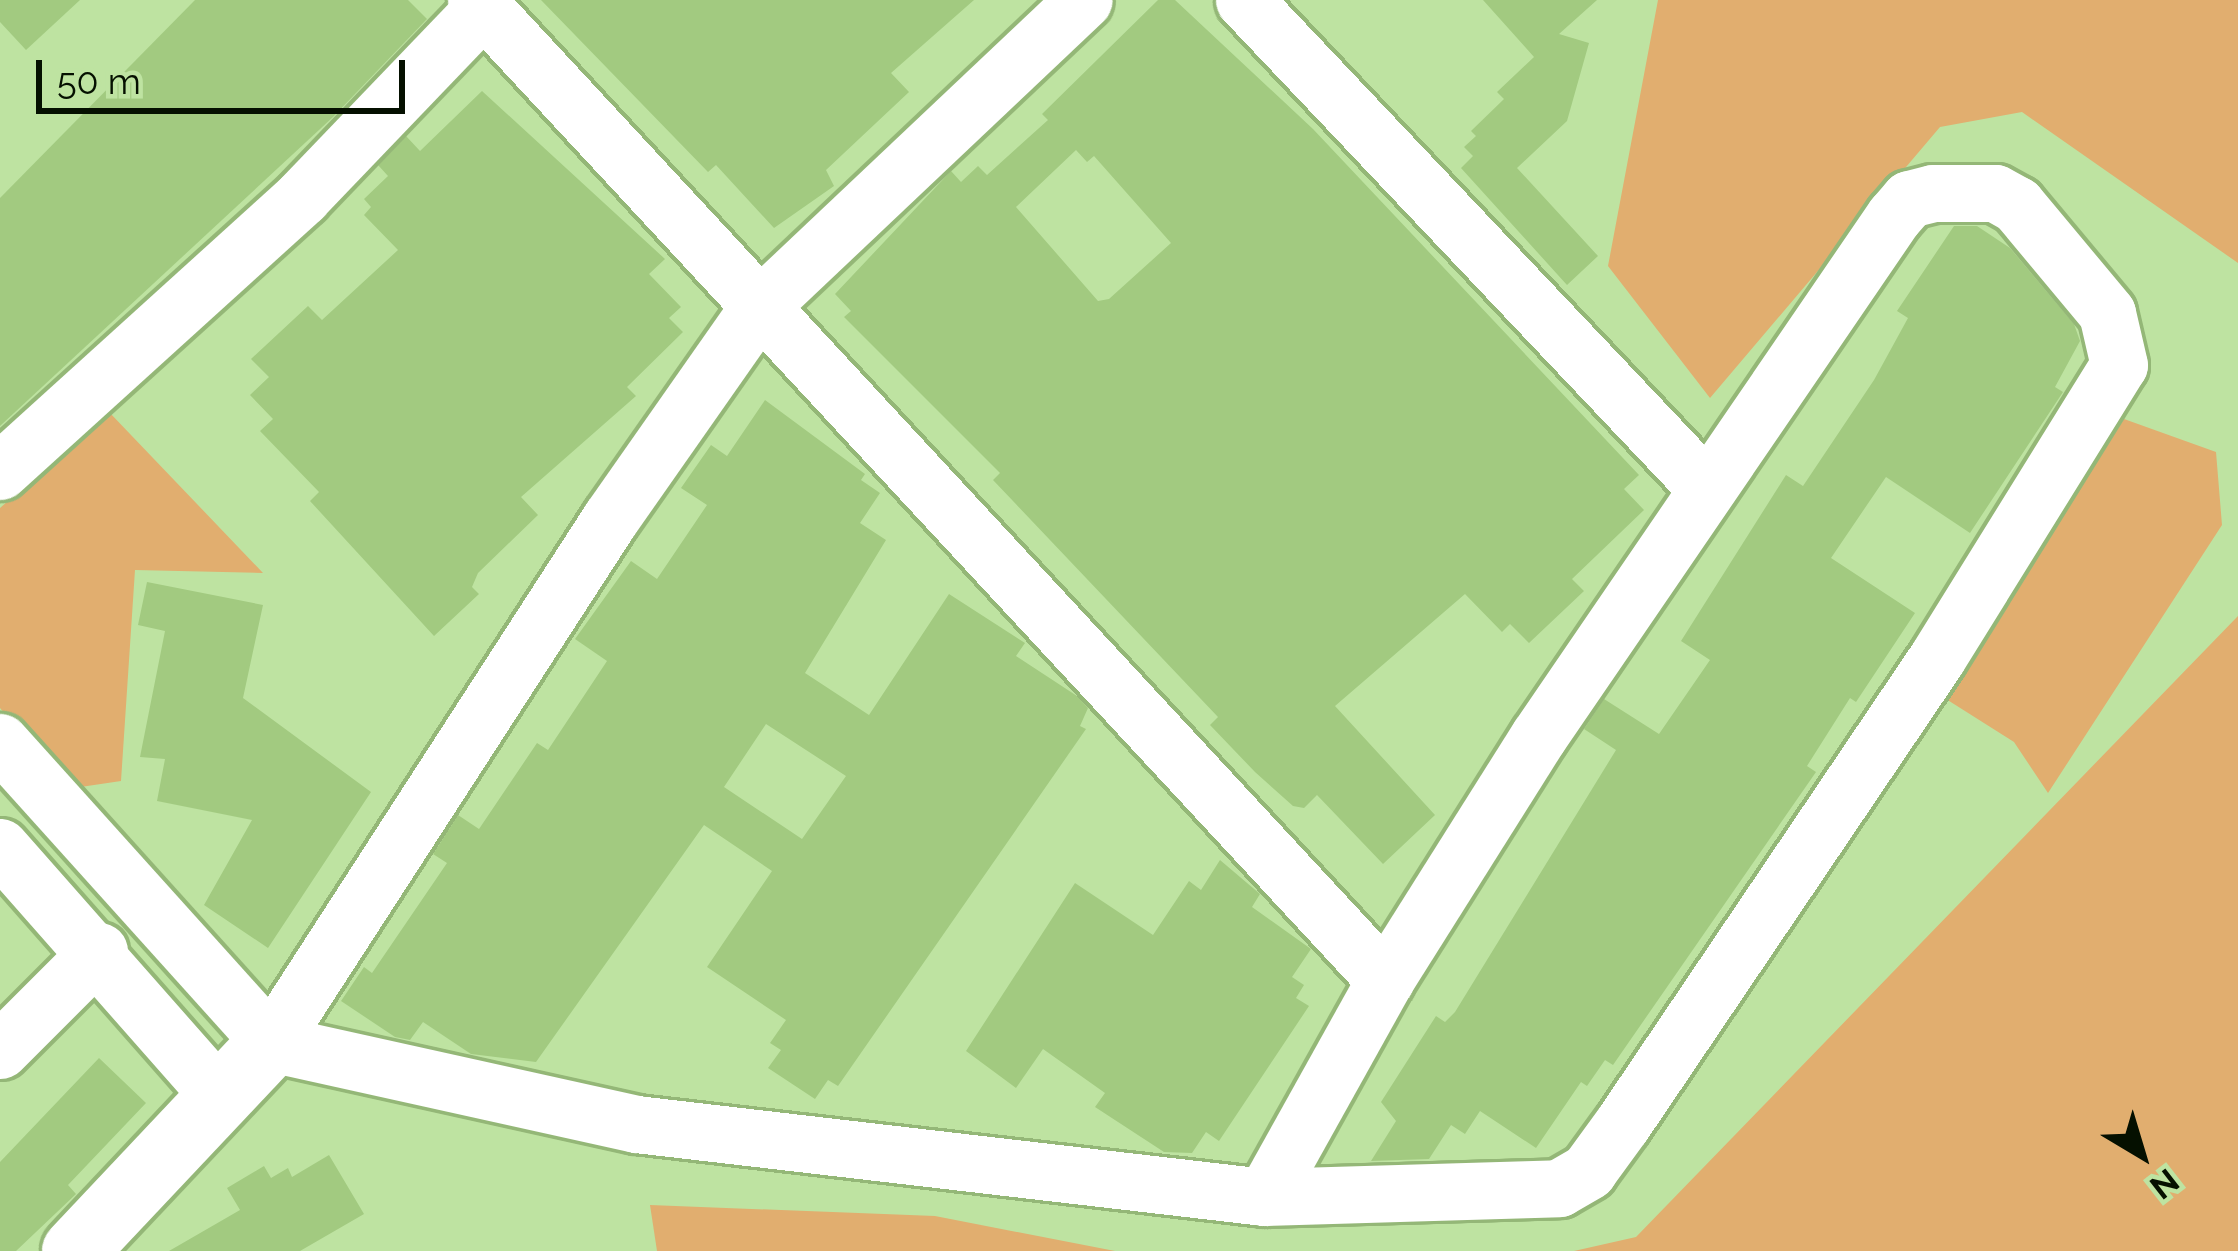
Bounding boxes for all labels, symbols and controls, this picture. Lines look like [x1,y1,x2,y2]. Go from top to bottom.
scale bar [42,36,411,110]
text: 50 m [57,60,141,102]
north arrow [2082,1095,2202,1215]
text: N [2143,1161,2186,1207]

